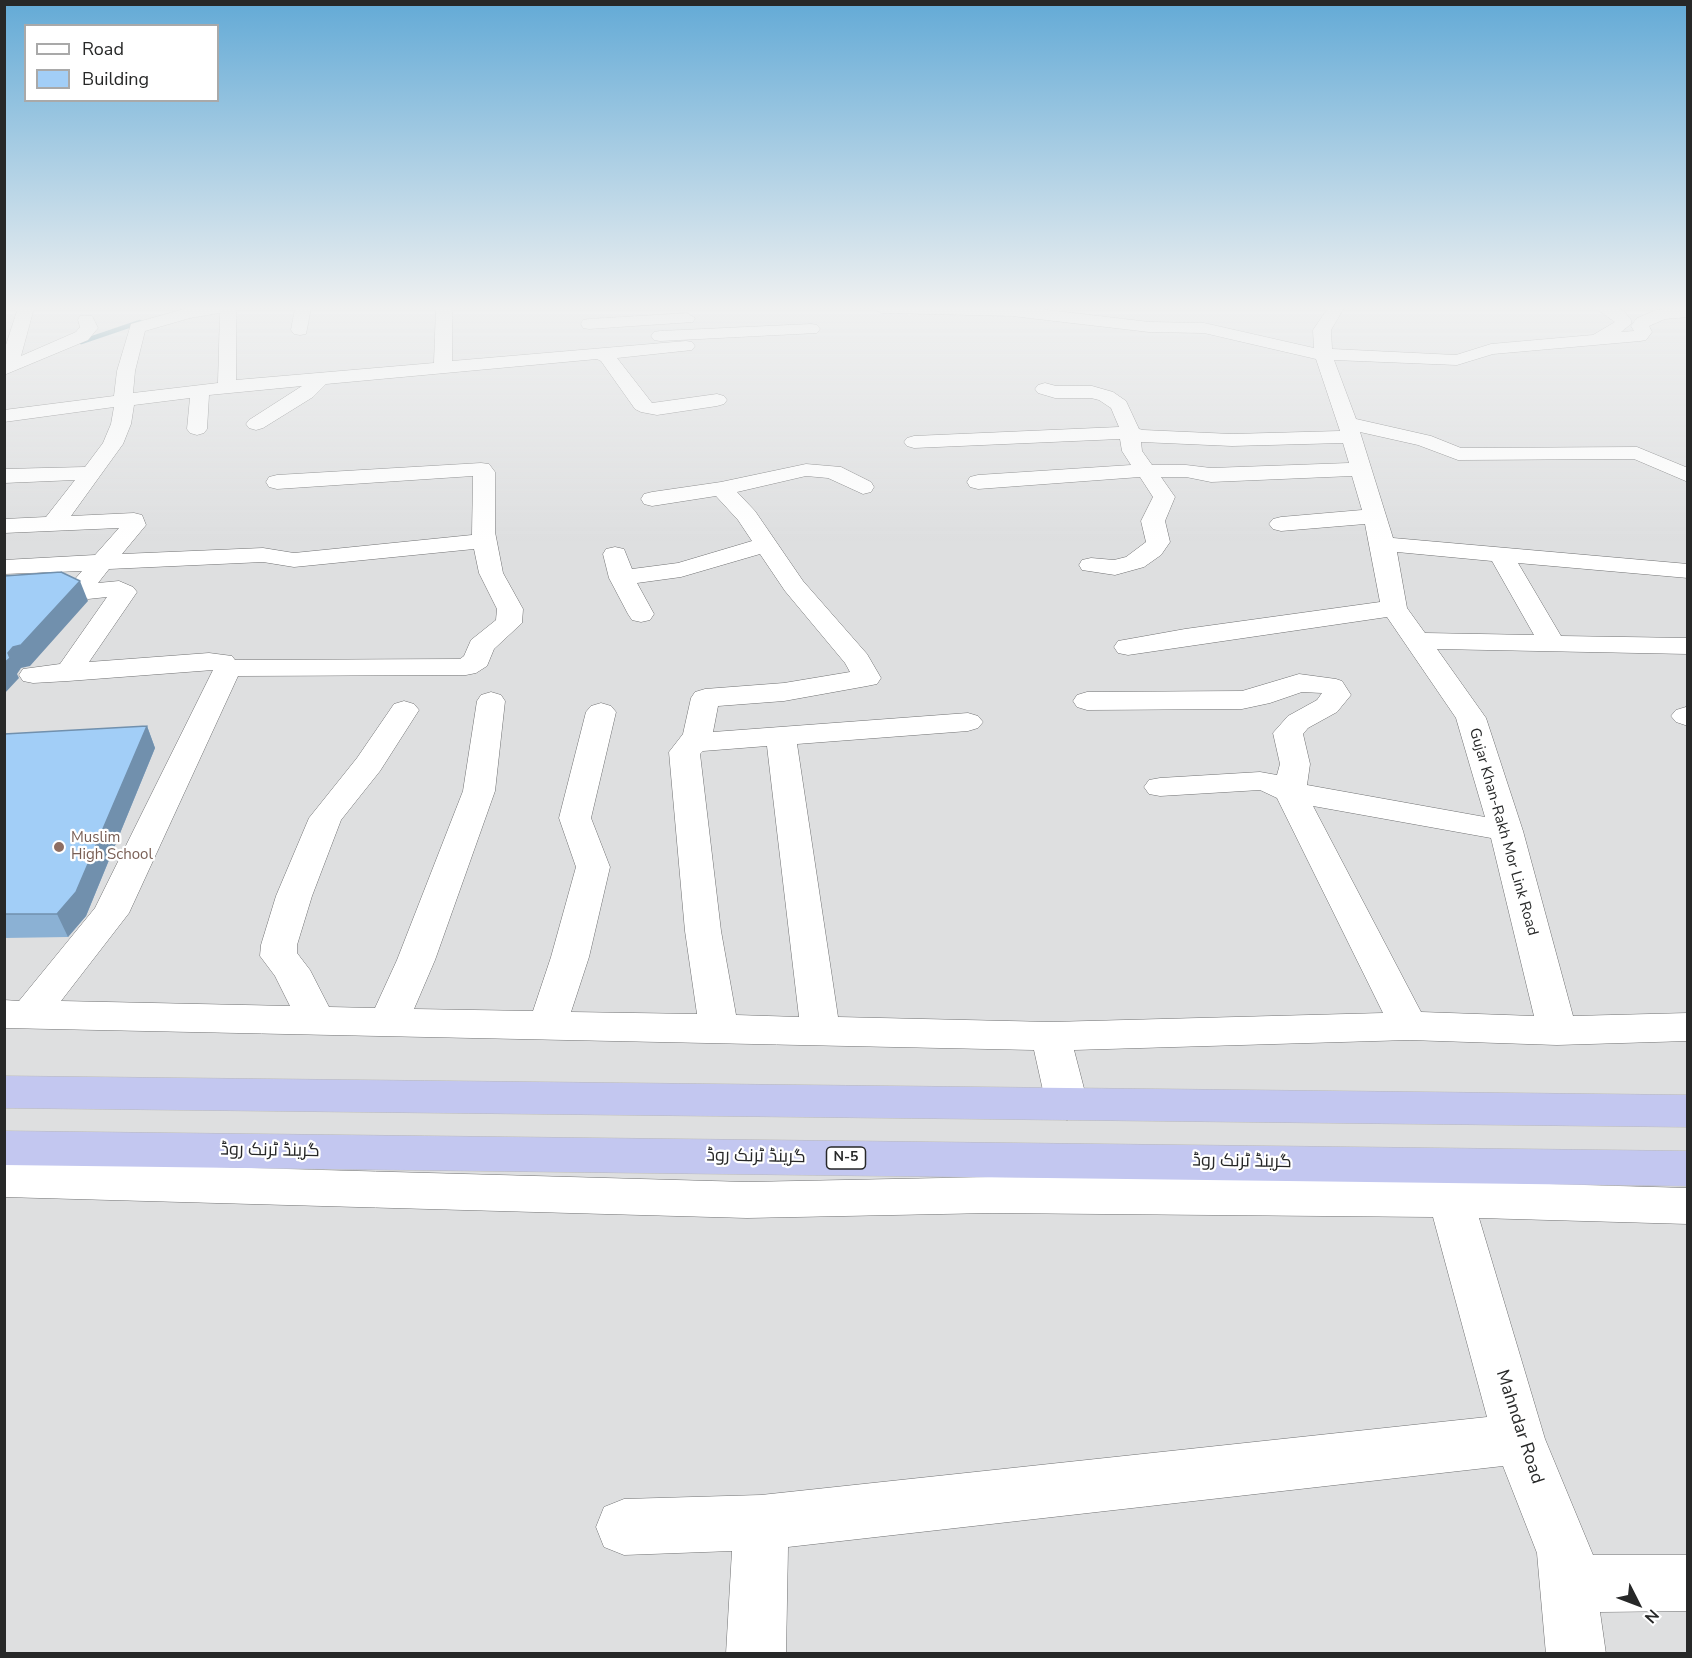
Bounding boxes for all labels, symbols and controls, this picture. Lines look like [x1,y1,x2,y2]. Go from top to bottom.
legend [24,24,219,102]
text: Road [82,37,124,61]
text: Building [82,67,149,91]
street label: Gujar Khan-Rakh Mor Link Road [1465,726,1541,938]
place label: Muslim High School [71,829,153,864]
marker: Muslim High School [52,840,66,854]
street label: گرینڈ ٹرنک روڈ [220,1139,320,1163]
street label: گرینڈ ٹرنک روڈ [706,1145,806,1169]
road number: N-5 [826,1147,866,1169]
street label: گرینڈ ٹرنک روڈ [1192,1150,1292,1174]
street label: Mahndar Road [1490,1367,1548,1487]
north arrow [1608,1574,1668,1634]
text: N [1639,1604,1664,1628]

